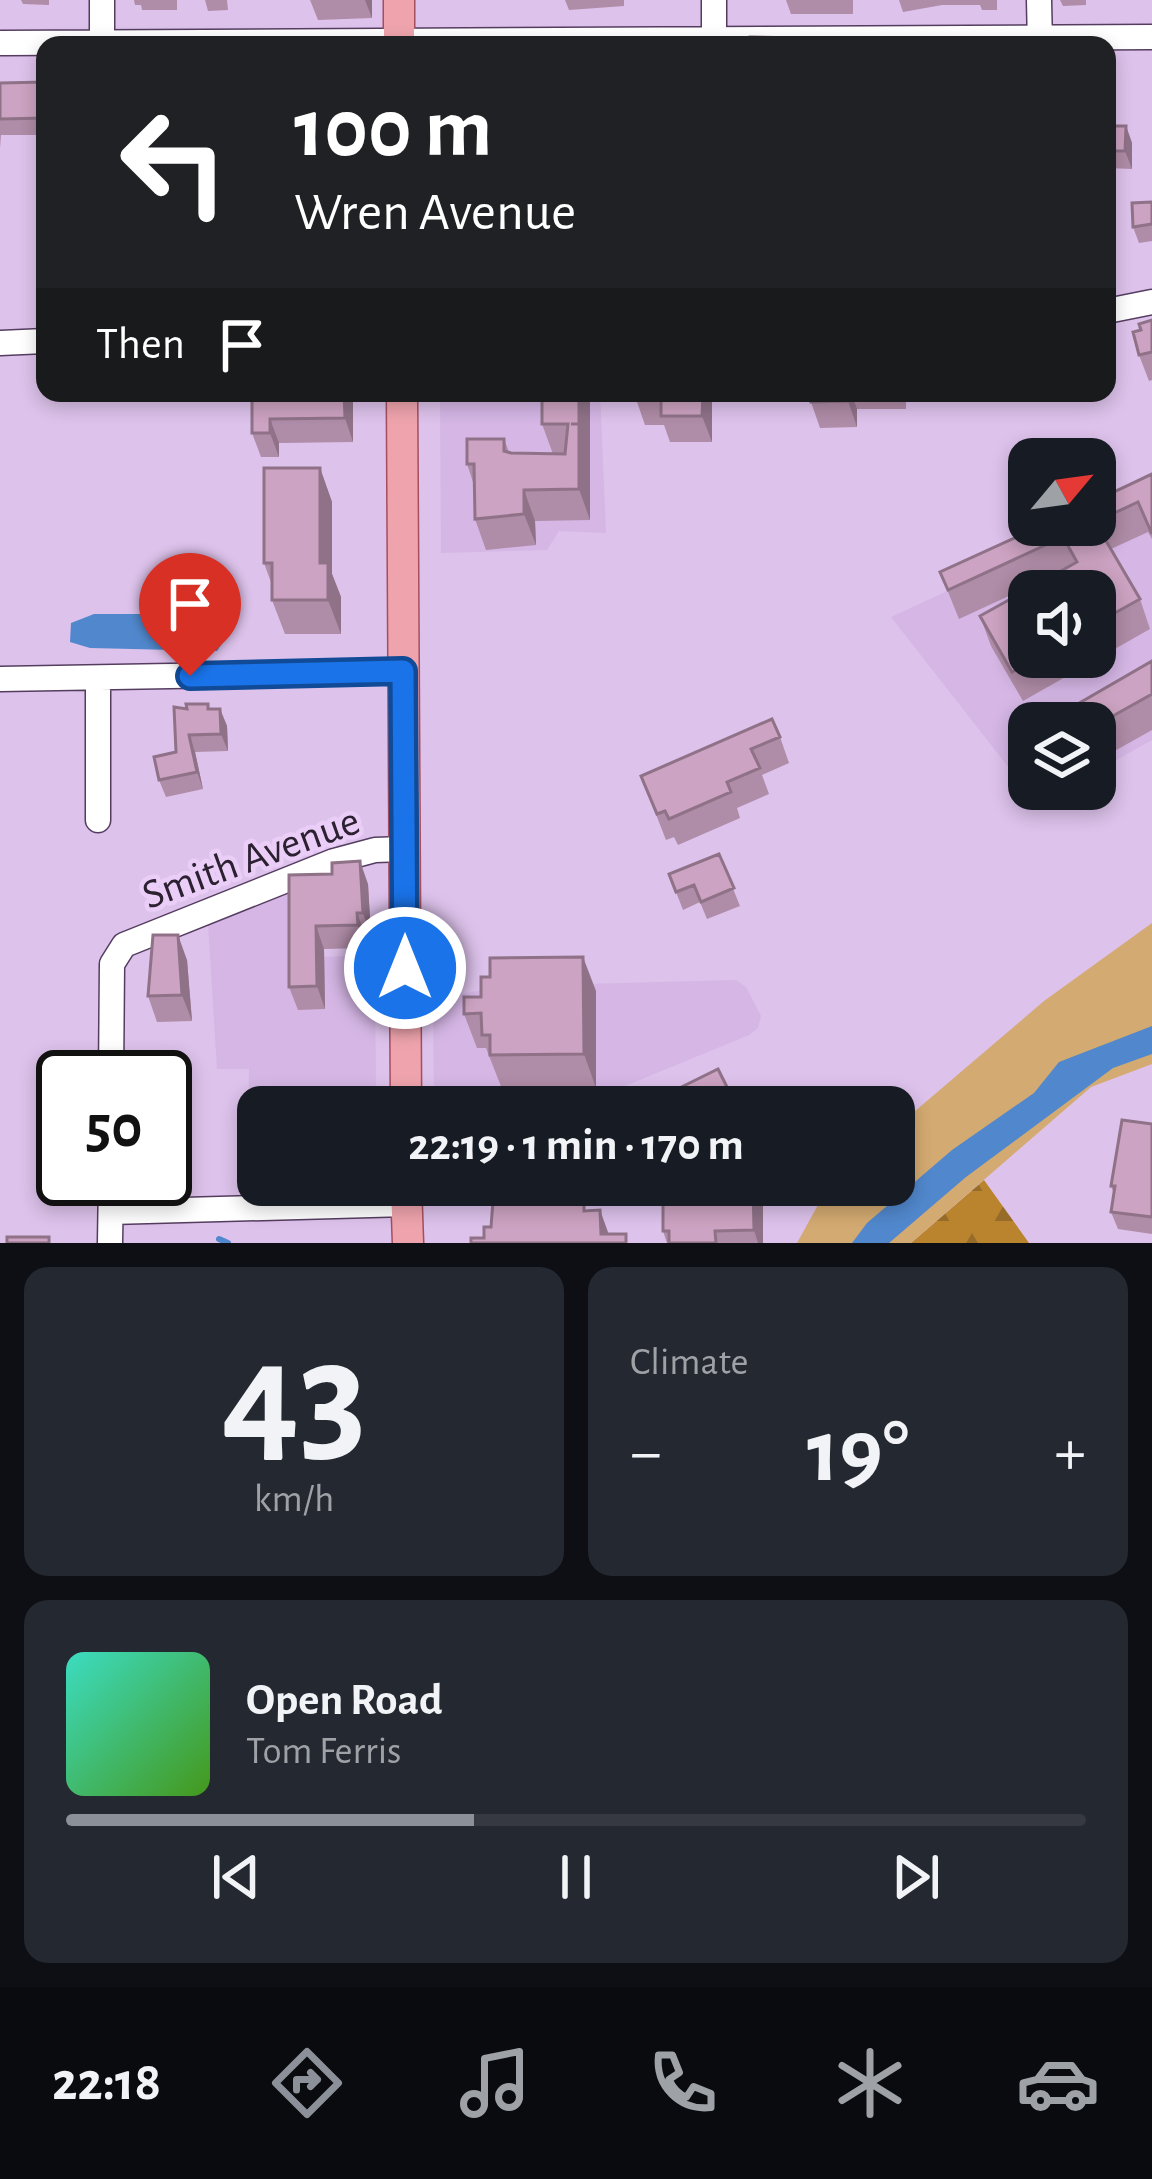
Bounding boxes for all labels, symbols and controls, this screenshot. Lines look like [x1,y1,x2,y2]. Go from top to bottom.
icon: left [96,84,252,240]
text: 100 m [294,88,492,172]
text: Wren Avenue [294,186,576,240]
icon: arrive [209,312,275,378]
text: Then [96,322,185,367]
north arrow [1008,438,1116,546]
map controls [1008,438,1116,810]
pin [139,553,241,676]
button: sound [1008,570,1116,678]
icon: arrive [157,571,223,637]
button: layers [1008,702,1116,810]
street label: Smith Avenue [137,799,365,917]
position arrow [342,905,468,1031]
speed limit sign: 50 [36,1050,192,1206]
text: 22:19 · 1 min · 170 m [408,1123,744,1168]
text: 43 [221,1320,367,1476]
text: Climate [630,1343,748,1382]
text: 19° [807,1408,909,1498]
text: − [630,1420,662,1486]
text: + [1054,1420,1086,1486]
text: km/h [254,1480,334,1519]
text: Open Road [246,1678,443,1723]
text: Tom Ferris [246,1732,402,1771]
icon: previous [203,1844,269,1910]
icon: pause [543,1844,609,1910]
icon: next [883,1844,949,1910]
icon: directions [265,2041,349,2125]
icon: music [453,2041,537,2125]
icon: phone [641,2041,725,2125]
icon: climate [828,2041,912,2125]
icon: car [1016,2041,1100,2125]
text: 22:18 [52,2056,161,2110]

